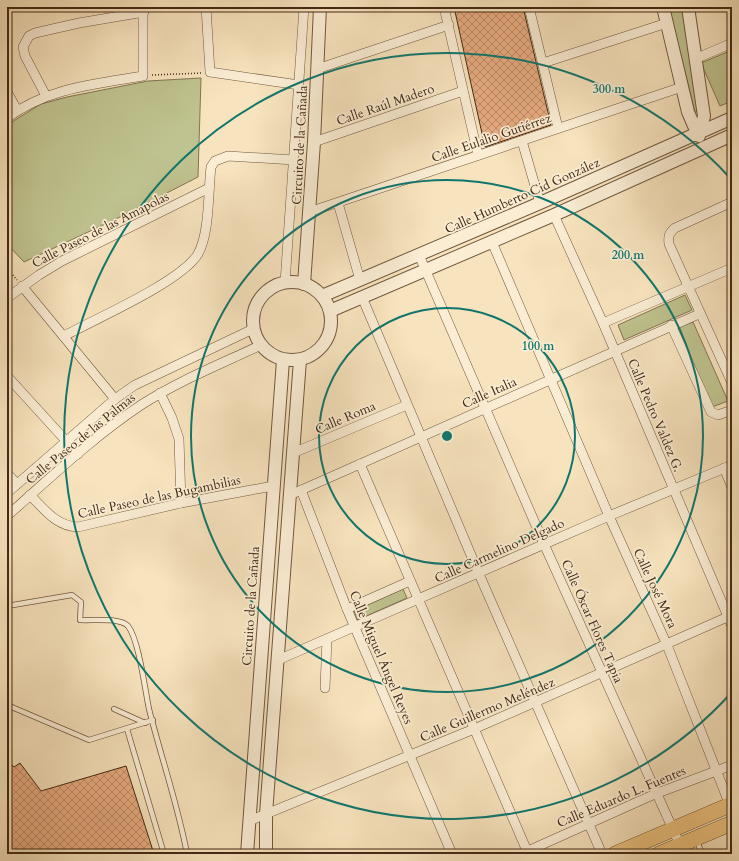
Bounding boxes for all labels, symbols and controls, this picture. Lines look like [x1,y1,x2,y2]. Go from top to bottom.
street label: Calle Raúl Madero [334,80,437,130]
text: 300 m [593,81,626,97]
street label: Circuito de la Cañada [288,85,312,205]
street label: Calle Eulalio Gutiérrez [429,109,554,167]
street label: Calle Humberto Cid González [442,153,603,238]
street label: Calle Paseo de las Amapolas [29,187,172,272]
text: 200 m [612,247,645,263]
text: 100 m [522,338,555,354]
street label: Calle Pedro Valdez G. [623,356,687,475]
street label: Calle Italia [459,373,520,413]
street label: Calle Paseo de las Palmas [22,389,139,489]
street label: Calle Roma [312,397,379,439]
centre of rings [440,429,454,443]
street label: Calle Paseo de las Bugambilias [76,471,242,523]
street label: Calle Carmelino Delgado [432,514,567,588]
street label: Circuito de la Cañada [238,545,264,666]
street label: Calle José Mora [629,545,682,632]
street label: Calle Óscar Flores Tapia [557,557,628,686]
street label: Calle Miguel Ángel Reyes [345,588,417,727]
street label: Calle Guillermo Meléndez [417,673,558,746]
street label: Calle Eduardo L. Fuentes [554,762,689,832]

